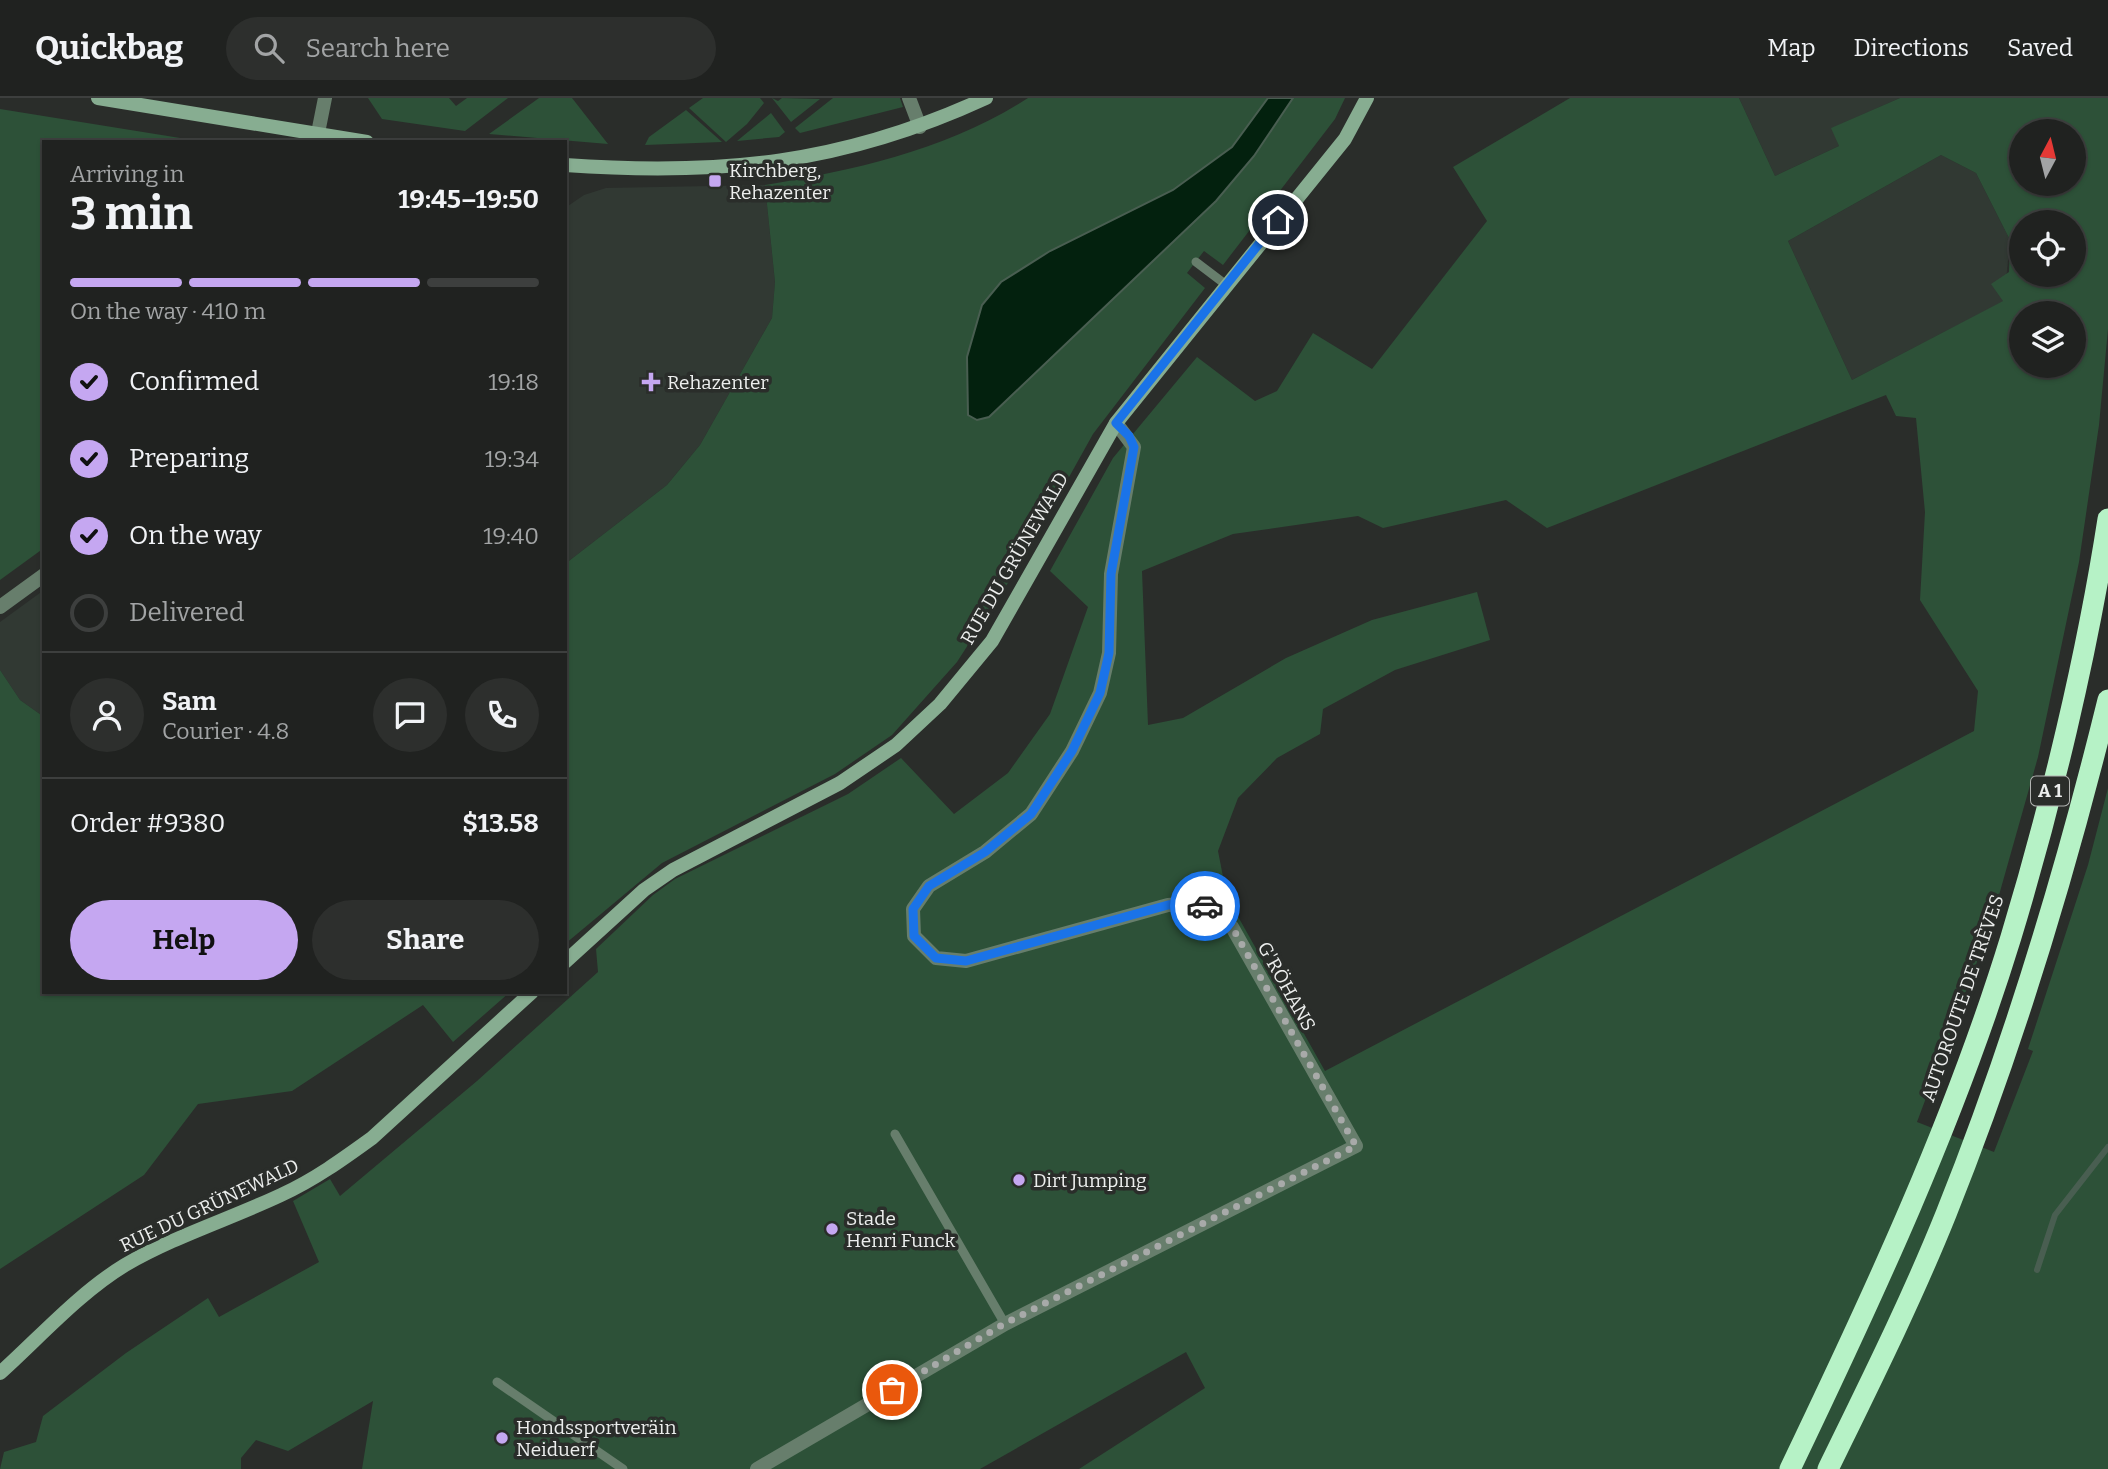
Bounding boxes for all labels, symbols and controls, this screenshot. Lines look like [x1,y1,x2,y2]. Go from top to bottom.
search box [226,17,716,80]
text: Quickbag [35,28,184,68]
icon: search [250,29,288,67]
text: Search here [306,33,450,64]
text: Map [1767,34,1816,62]
text: Directions [1854,34,1969,62]
text: Saved [2007,34,2073,62]
north arrow [2009,119,2086,196]
map controls [2009,119,2086,378]
place label: Kirchberg, Rehazenter [729,159,831,204]
text: Arriving in [70,160,184,188]
marker: Kirchberg, Rehazenter [707,173,723,189]
text: 19:45–19:50 [398,184,539,215]
text: 3 min [70,186,193,241]
pin [1248,190,1308,250]
icon: home [1259,201,1297,239]
button: locate [2009,210,2086,287]
text: On the way · 410 m [70,297,266,325]
button: layers [2009,301,2086,378]
icon: check [70,363,108,401]
text: Confirmed [129,366,259,397]
text: 19:18 [488,368,539,396]
place label: Rehazenter [667,371,769,394]
marker: Rehazenter [641,372,661,392]
icon: check [70,440,108,478]
text: Preparing [129,443,249,474]
text: 19:34 [485,445,539,473]
street label: RUE DU GRÜNEWALD [956,468,1073,648]
icon: check [70,517,108,555]
text: On the way [129,520,262,551]
text: 19:40 [483,522,539,550]
text: Delivered [129,597,244,628]
button: person [70,678,144,752]
button: chat [373,678,447,752]
button: phone [465,678,539,752]
text: Sam [162,686,217,717]
text: Courier · 4.8 [162,717,289,745]
road number: A 1 [2031,776,2069,806]
text: Order #9380 [70,808,225,839]
text: $13.58 [462,808,539,839]
courier [1170,871,1240,941]
icon: car [1186,887,1224,925]
street label: AUTOROUTE DE TRÈVES [1916,892,2009,1105]
button: Help [70,900,298,980]
button: Share [312,900,539,980]
street label: G'RÖHANS [1253,938,1320,1035]
street label: RUE DU GRÜNEWALD [116,1154,302,1257]
place label: Dirt Jumping [1033,1169,1147,1192]
marker: Dirt Jumping [1011,1172,1027,1188]
place label: Stade Henri Funck [846,1207,956,1252]
marker: Stade Henri Funck [824,1221,840,1237]
pin [862,1360,922,1420]
icon: bag [873,1371,911,1409]
place label: Hondssportveräin Neiduerf [516,1416,676,1461]
marker: Hondssportveräin Neiduerf [494,1430,510,1446]

